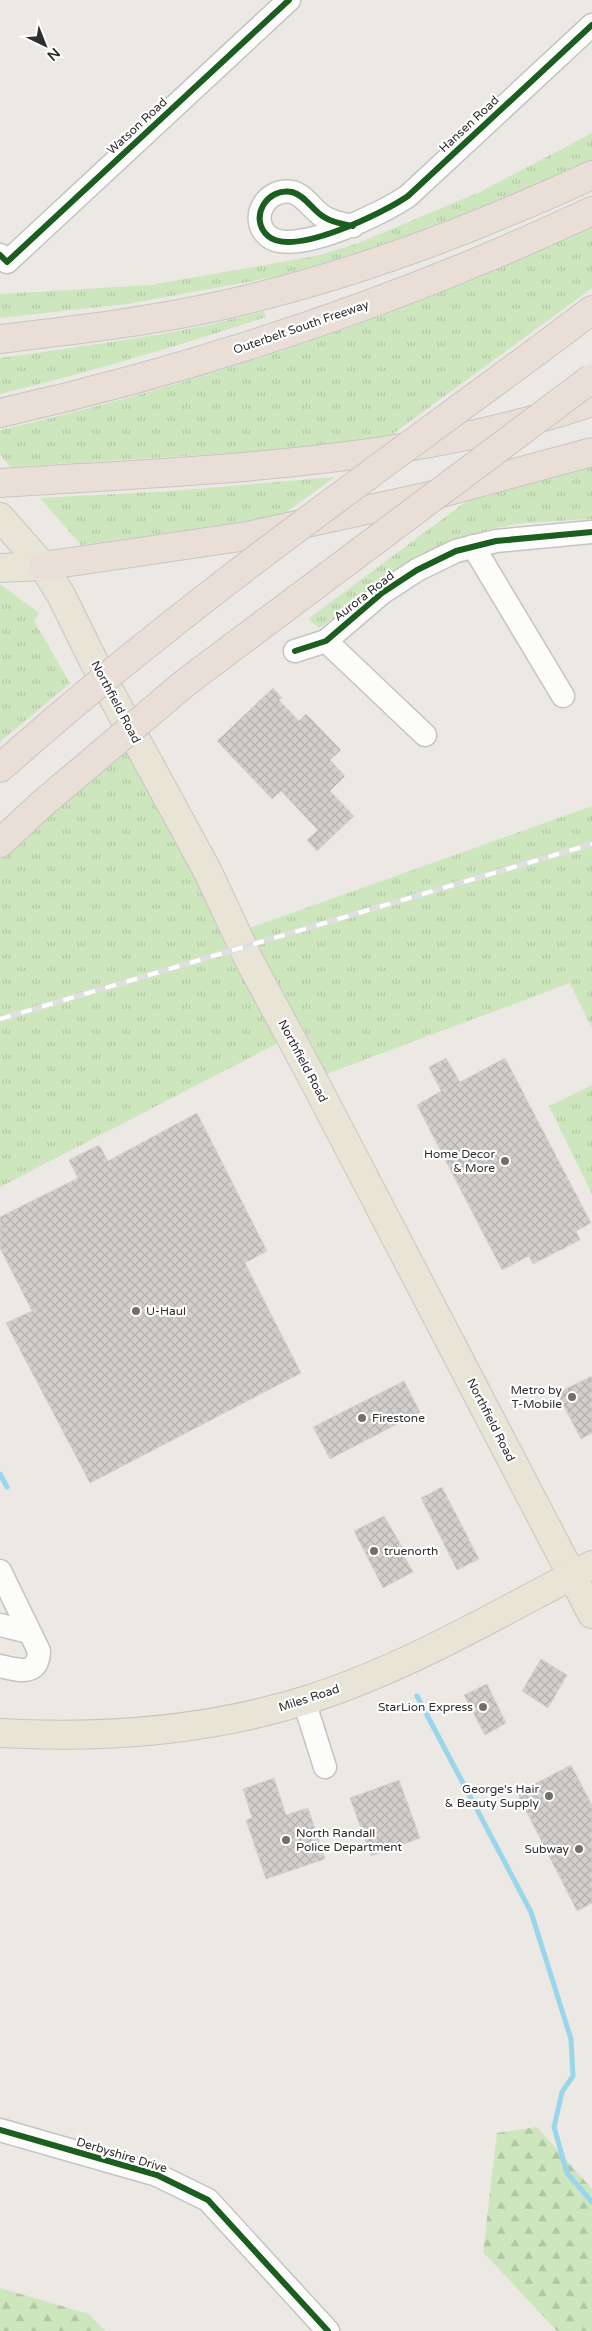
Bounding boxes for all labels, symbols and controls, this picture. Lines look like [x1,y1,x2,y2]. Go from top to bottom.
north arrow [20,20,70,70]
text: N [44,44,63,64]
street label: Hansen Road [436,93,502,155]
street label: Watson Road [104,95,170,157]
street label: Outerbelt South Freeway [231,297,371,357]
street label: Aurora Road [331,568,397,624]
street label: Northfield Road [88,658,144,746]
street label: Northfield Road [275,1017,331,1105]
place label: Home Decor & More [424,1147,495,1175]
marker: Home Decor & More [499,1155,511,1167]
place label: U-Haul [146,1304,186,1318]
marker: U-Haul [130,1305,142,1317]
street label: Northfield Road [464,1376,518,1464]
place label: Metro by T-Mobile [510,1383,563,1411]
marker: Metro by T-Mobile [566,1391,578,1403]
place label: Firestone [372,1411,425,1425]
marker: Firestone [356,1412,368,1424]
place label: truenorth [384,1544,438,1558]
marker: truenorth [368,1545,380,1557]
street label: Miles Road [277,1682,341,1714]
place label: StarLion Express [378,1700,473,1714]
marker: StarLion Express [477,1701,489,1713]
place label: George's Hair & Beauty Supply [445,1782,540,1810]
marker: George's Hair & Beauty Supply [543,1790,555,1802]
place label: North Randall Police Department [296,1826,402,1854]
marker: North Randall Police Department [280,1834,292,1846]
place label: Subway [524,1842,570,1856]
marker: Subway [573,1843,585,1855]
street label: Derbyshire Drive [75,2135,169,2176]

